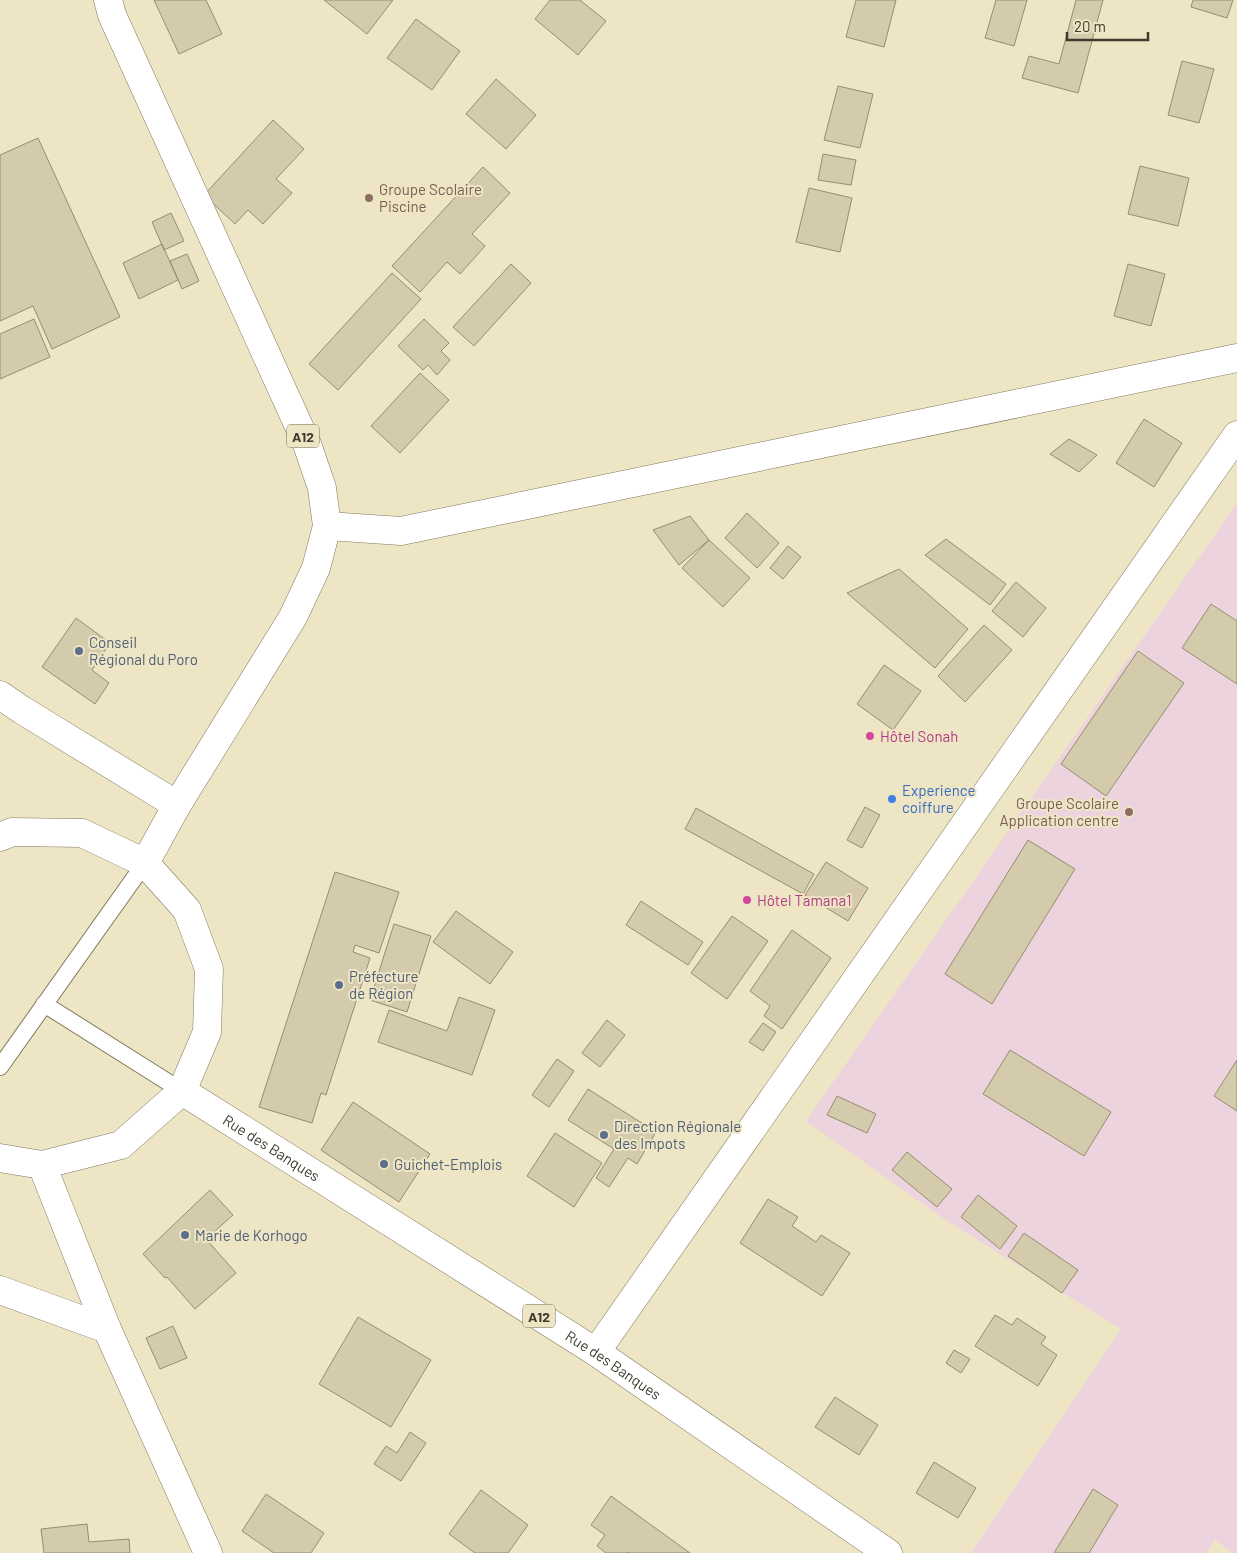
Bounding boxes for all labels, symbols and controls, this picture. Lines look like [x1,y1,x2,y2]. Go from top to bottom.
scale bar [1067,10,1148,42]
text: 20 m [1074,17,1106,35]
place label: Groupe Scolaire Piscine [379,180,482,215]
marker: Groupe Scolaire Piscine [363,192,375,204]
road number: A12 [287,424,319,448]
place label: Conseil Régional du Poro [89,633,198,668]
marker: Conseil Régional du Poro [73,645,85,657]
place label: Hôtel Sonah [880,727,958,745]
marker: Hôtel Sonah [864,730,876,742]
place label: Experience coiffure [902,781,975,816]
marker: Experience coiffure [886,793,898,805]
place label: Groupe Scolaire Application centre [999,794,1119,829]
marker: Groupe Scolaire Application centre [1123,806,1135,818]
place label: Hôtel Tamana1 [757,891,852,909]
marker: Hôtel Tamana1 [741,894,753,906]
place label: Préfecture de Région [349,967,418,1002]
marker: Préfecture de Région [333,979,345,991]
street label: Rue des Banques [220,1110,323,1185]
place label: Direction Régionale des Impots [614,1117,741,1152]
marker: Direction Régionale des Impots [598,1129,610,1141]
place label: Guichet-Emplois [394,1155,502,1173]
marker: Guichet-Emplois [378,1158,390,1170]
place label: Marie de Korhogo [195,1226,308,1244]
marker: Marie de Korhogo [179,1229,191,1241]
road number: A12 [523,1304,555,1328]
street label: Rue des Banques [562,1326,665,1403]

